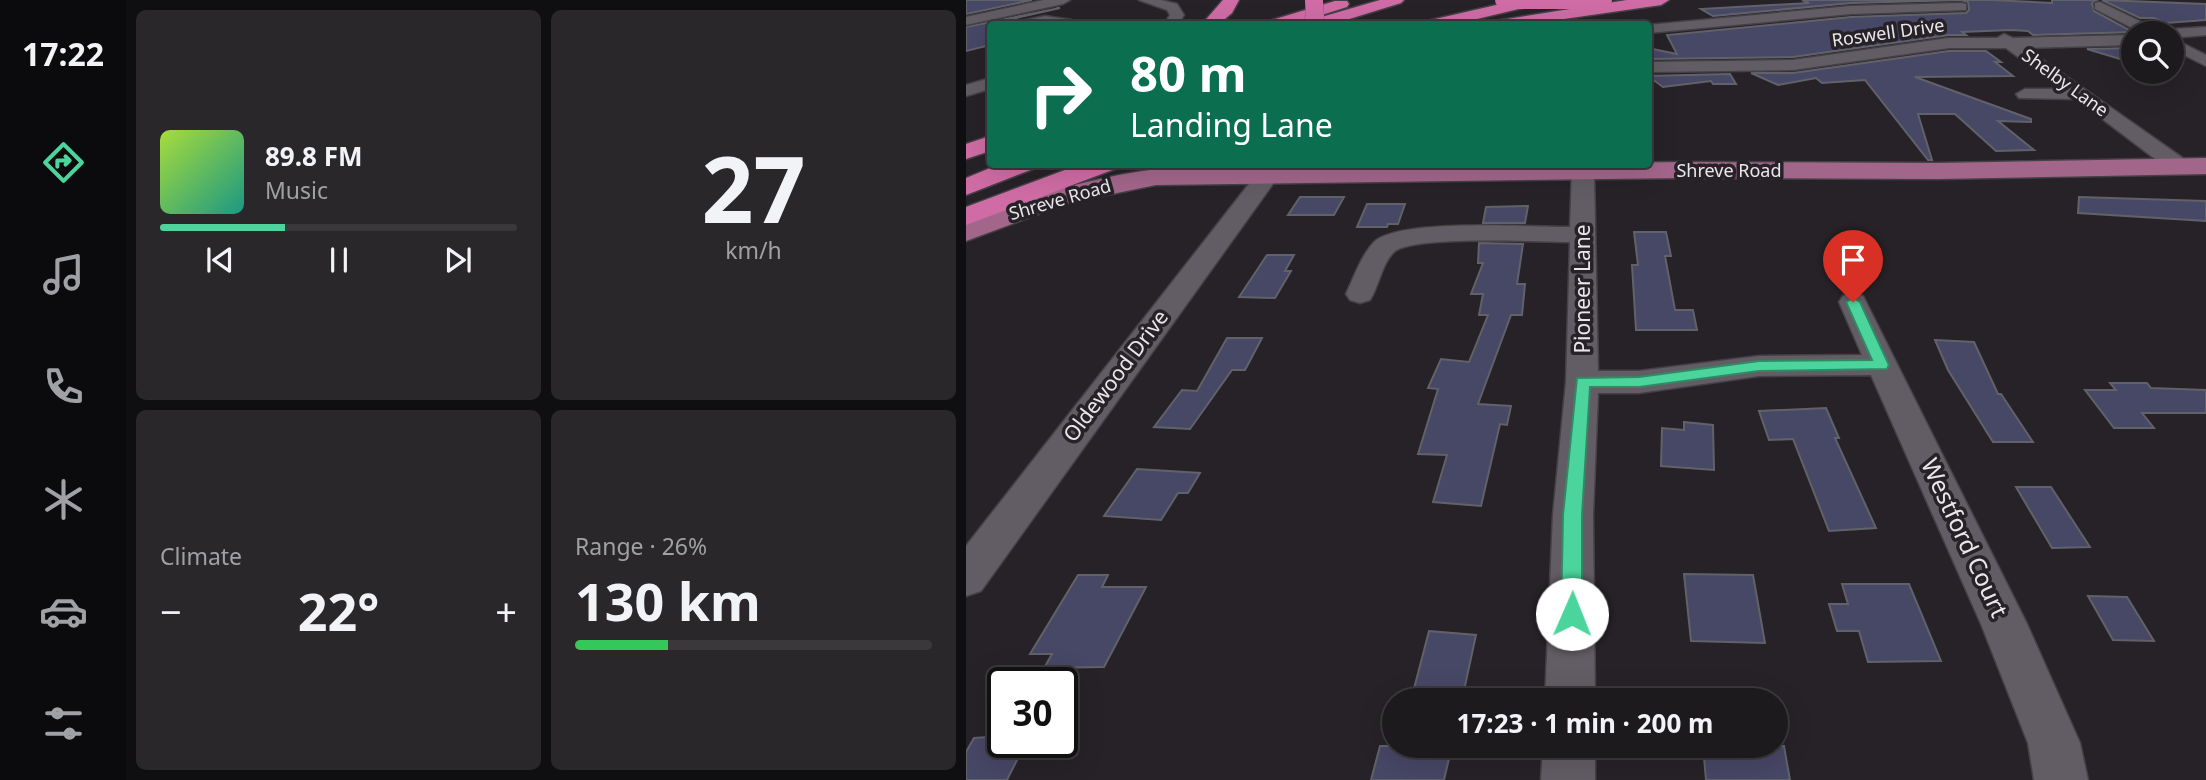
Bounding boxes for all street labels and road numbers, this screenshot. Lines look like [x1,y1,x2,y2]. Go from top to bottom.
street label: Roswell Drive [1830,12,1946,52]
street label: Shelby Lane [2018,43,2114,122]
street label: Shreve Road [1676,158,1782,182]
street label: Shreve Road [1006,173,1114,225]
street label: Pioneer Lane [1568,224,1596,354]
street label: Oldewood Drive [1056,304,1174,447]
street label: Westford Court [1914,453,2017,623]

